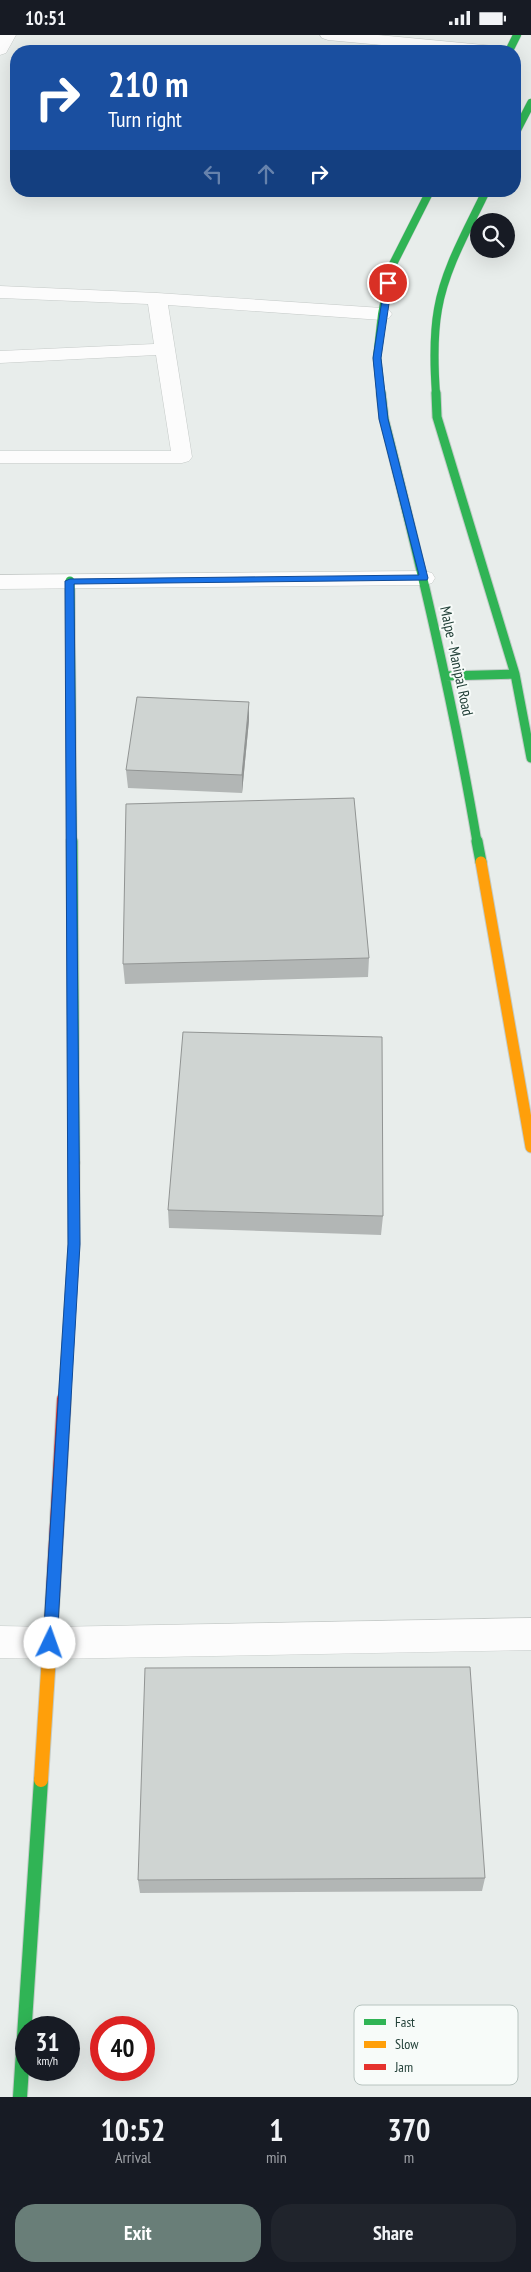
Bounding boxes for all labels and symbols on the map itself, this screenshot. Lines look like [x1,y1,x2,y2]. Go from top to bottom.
pin [367,262,409,304]
street label: Malpe - Manipal Road [436,604,478,718]
position arrow [23,1616,75,1668]
legend [354,2005,518,2085]
text: Fast [395,2013,415,2031]
speed limit sign: 40 [90,2016,155,2081]
text: Slow [395,2035,419,2053]
text: Jam [394,2058,413,2076]

